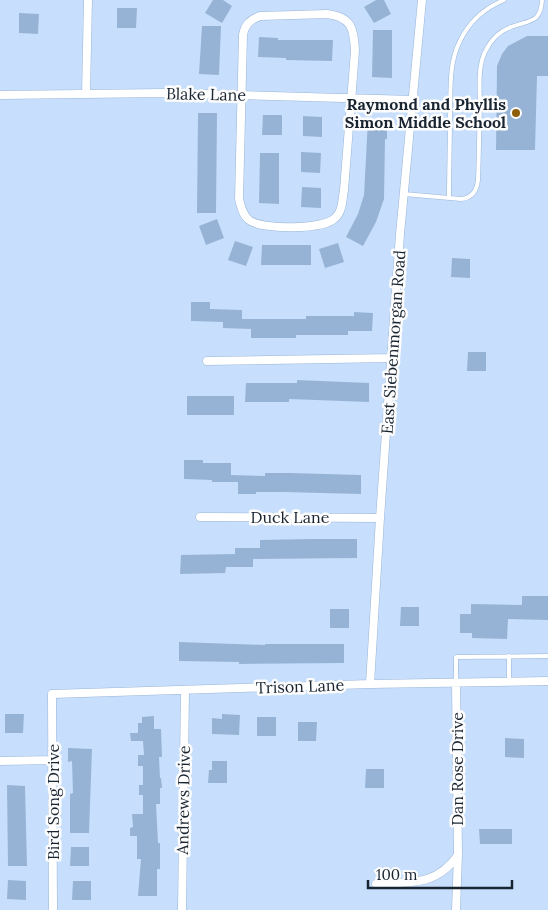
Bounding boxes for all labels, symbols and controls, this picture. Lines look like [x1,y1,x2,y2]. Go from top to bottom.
street label: Blake Lane [166,83,246,105]
place label: Raymond and Phyllis Simon Middle School [345,94,506,132]
marker: Raymond and Phyllis Simon Middle School [510,107,522,119]
street label: East Siebenmorgan Road [377,249,409,435]
street label: Duck Lane [250,507,330,527]
street label: Trison Lane [255,674,345,698]
street label: Dan Rose Drive [447,712,467,826]
street label: Bird Song Drive [43,744,63,860]
street label: Andrews Drive [172,745,194,856]
scale bar [368,858,512,890]
text: 100 m [376,865,417,884]

